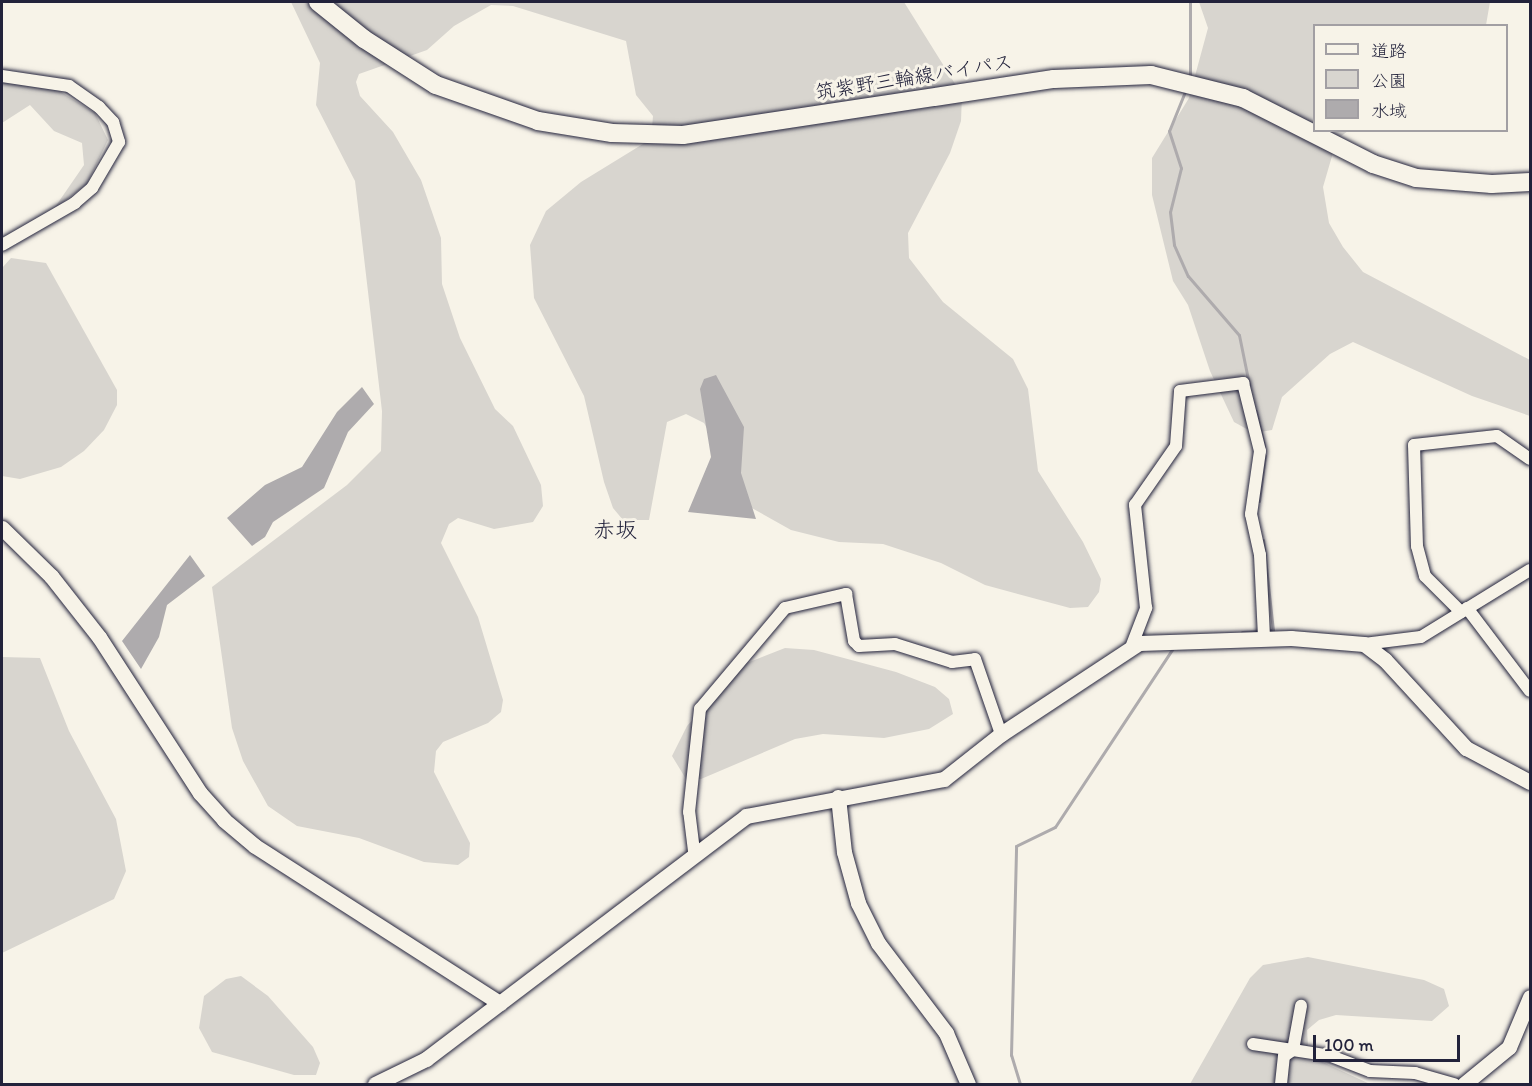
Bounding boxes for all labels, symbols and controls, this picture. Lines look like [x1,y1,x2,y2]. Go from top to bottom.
legend [1313,24,1508,132]
text: 道路 [1371,40,1407,62]
street label: 筑紫野三輪線バイパス [813,50,1015,104]
text: 公園 [1371,70,1407,92]
text: 水域 [1371,100,1407,122]
district label: 赤坂 [593,517,637,543]
scale bar [1316,1023,1463,1061]
text: 100 m [1324,1034,1374,1056]

